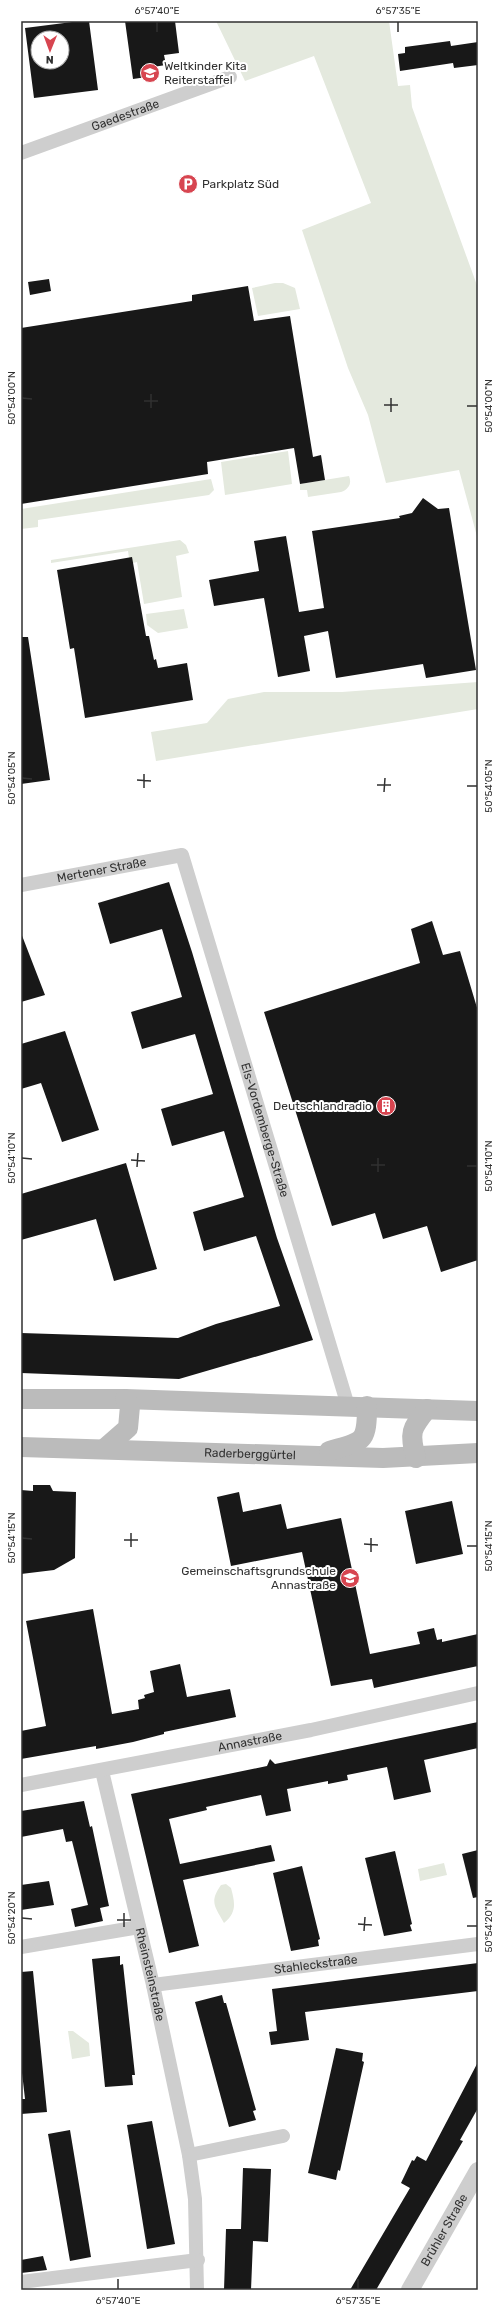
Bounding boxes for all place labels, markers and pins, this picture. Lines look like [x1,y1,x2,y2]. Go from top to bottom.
place label: Weltkinder Kita Reiterstaffel [164,59,247,87]
school or university icon: Weltkinder Kita Reiterstaffel [139,62,161,84]
parking icon: Parkplatz Süd [177,173,199,195]
place label: Parkplatz Süd [202,177,279,191]
building icon: Deutschlandradio [375,1095,397,1117]
place label: Deutschlandradio [273,1099,372,1113]
place label: Gemeinschaftsgrundschule Annastraße [181,1564,336,1592]
school or university icon: Gemeinschaftsgrundschule Annastraße [339,1567,361,1589]

